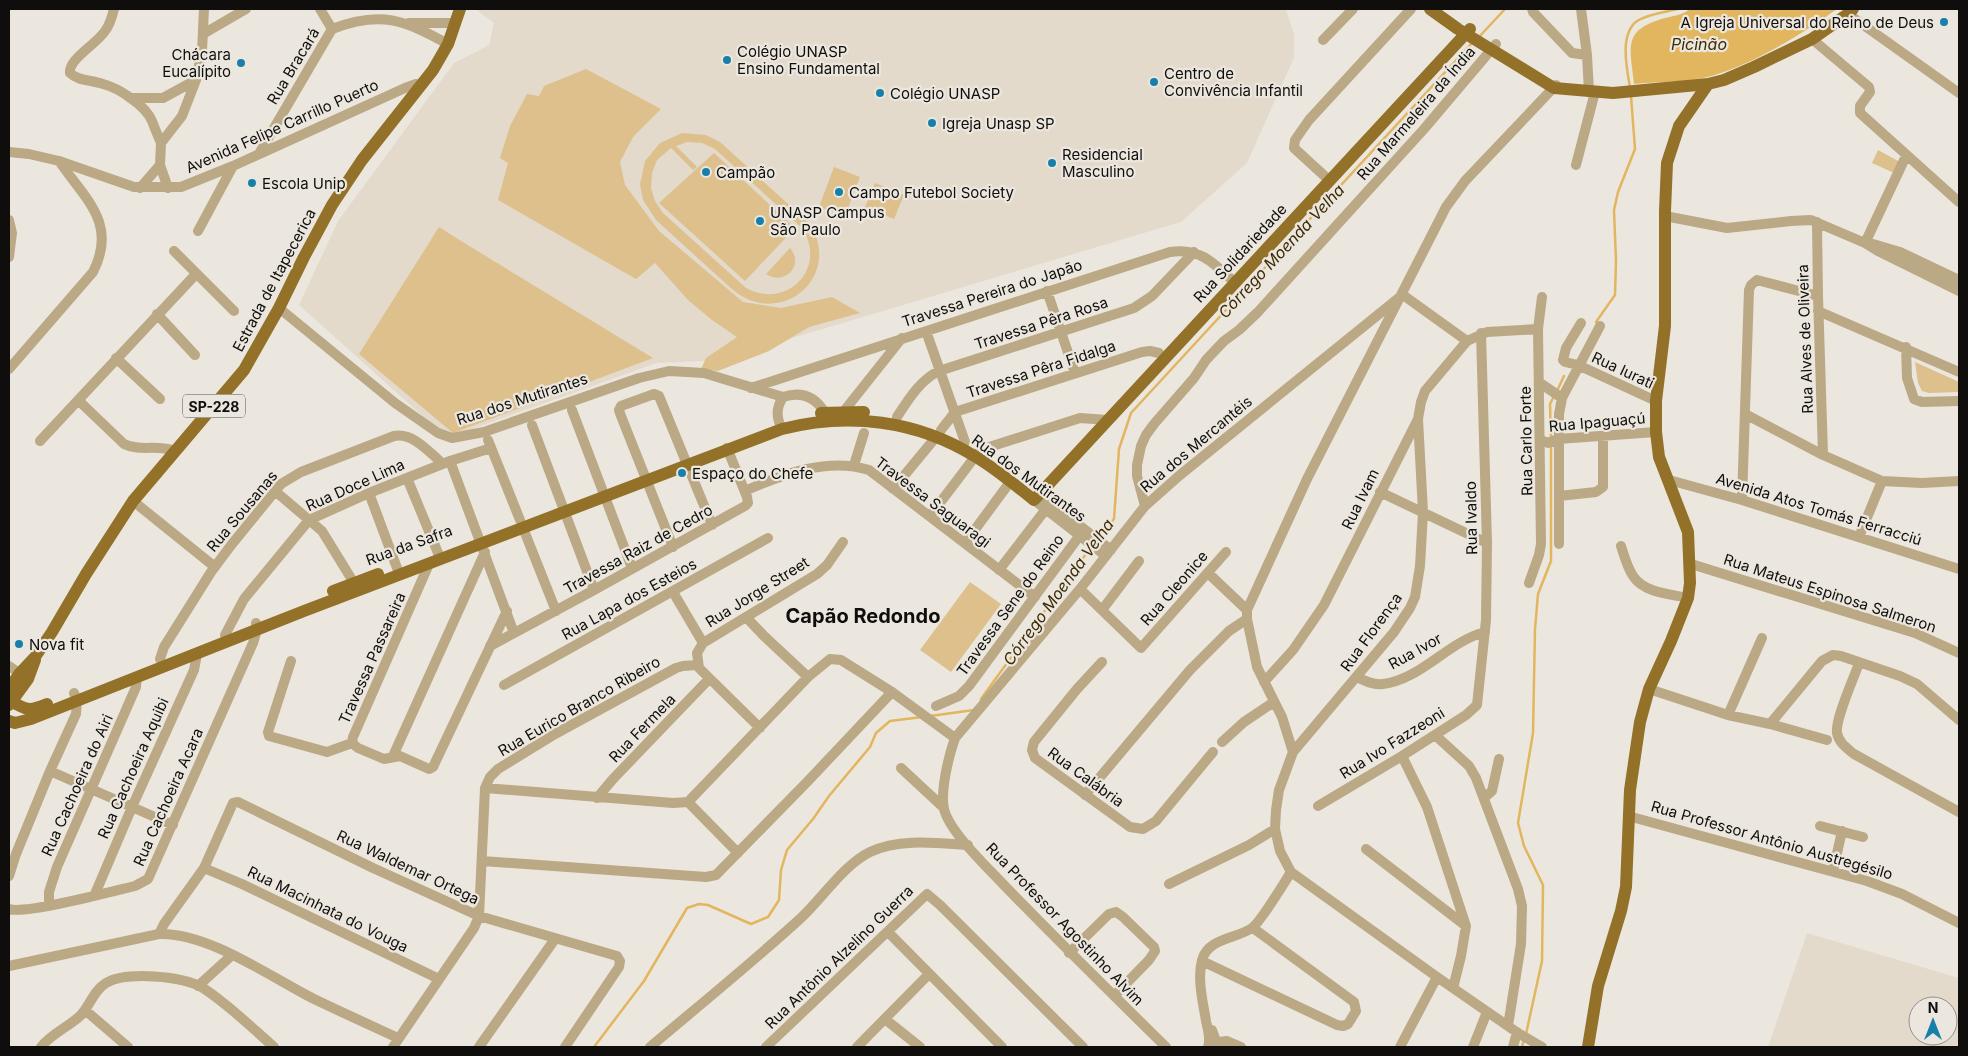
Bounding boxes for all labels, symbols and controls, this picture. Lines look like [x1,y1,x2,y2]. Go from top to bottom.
place label: A Igreja Universal do Reino de Deus [1681,13,1934,32]
marker: A Igreja Universal do Reino de Deus [1938,16,1950,28]
street label: Rua Bracará [263,24,323,108]
water label: Picinão [1671,34,1727,54]
place label: Colégio UNASP Ensino Fundamental [737,42,880,78]
street label: Rua Marmeleira da Índia [1353,42,1479,184]
place label: Chácara Eucalípito [162,45,231,81]
marker: Colégio UNASP Ensino Fundamental [721,54,733,66]
marker: Chácara Eucalípito [235,57,247,69]
place label: Centro de Convivência Infantil [1164,64,1303,100]
street label: Avenida Felipe Carrillo Puerto [183,75,381,177]
marker: Centro de Convivência Infantil [1148,76,1160,88]
place label: Colégio UNASP [890,84,1000,103]
marker: Colégio UNASP [874,87,886,99]
place label: Igreja Unasp SP [942,114,1055,133]
marker: Igreja Unasp SP [926,117,938,129]
place label: Residencial Masculino [1062,145,1143,181]
marker: Residencial Masculino [1046,157,1058,169]
place label: Campão [716,163,775,182]
marker: Campão [700,166,712,178]
place label: Escola Unip [262,174,346,193]
marker: Escola Unip [246,177,258,189]
water label: Córrego Moenda Velha [1214,180,1348,322]
place label: Campo Futebol Society [849,183,1014,202]
marker: Campo Futebol Society [833,186,845,198]
street label: Rua Solidariedade [1189,200,1291,306]
place label: UNASP Campus São Paulo [770,203,885,239]
street label: Estrada de Itapecerica [228,205,320,355]
marker: UNASP Campus São Paulo [754,215,766,227]
street label: Travessa Pereira do Japão [899,255,1085,331]
street label: Rua Alves de Oliveira [1793,264,1817,414]
street label: Travessa Pêra Rosa [972,292,1110,354]
street label: Travessa Pêra Fidalga [964,336,1118,402]
street label: Rua Iurati [1589,347,1657,393]
street label: Rua dos Mutirantes [454,369,590,429]
street label: Rua Carlo Forte [1516,386,1536,496]
street label: Rua dos Mercantéis [1136,392,1256,496]
road number: SP-228 [183,394,245,418]
street label: Rua Ipaguaçú [1548,408,1646,436]
street label: Rua dos Mutirantes [968,430,1090,526]
street label: Travessa Saguaragi [872,452,994,552]
street label: Rua Doce Lima [303,455,407,515]
place label: Espaço do Chefe [692,464,813,483]
street label: Rua Sousanas [203,466,282,555]
street label: Rua Ivam [1337,466,1383,532]
marker: Espaço do Chefe [676,467,688,479]
street label: Avenida Atos Tomás Ferracciú [1714,469,1924,549]
street label: Rua Ivaldo [1461,481,1481,555]
street label: Travessa Raiz de Cedro [560,500,716,598]
water label: Córrego Moenda Velha [998,515,1118,669]
street label: Rua da Safra [363,521,455,569]
street label: Travessa Sene do Reino [952,531,1068,679]
street label: Rua Cleonice [1136,547,1212,629]
street label: Rua Mateus Espinosa Salmeron [1721,550,1939,636]
street label: Rua Jorge Street [702,552,812,631]
street label: Rua Lapa dos Esteios [558,554,700,644]
street label: Travessa Passareira [334,589,410,727]
street label: Rua Florença [1336,589,1406,675]
district label: Capão Redondo [786,604,940,628]
street label: Rua Ivor [1385,628,1445,673]
place label: Nova fit [29,635,84,654]
marker: Nova fit [13,638,25,650]
street label: Rua Eurico Branco Ribeiro [495,652,663,760]
street label: Rua Fermela [605,690,679,766]
street label: Rua Cachoeira Aquibi [93,694,173,842]
street label: Rua Ivo Fazzeoni [1336,703,1448,783]
street label: Rua Cachoeira do Airi [37,711,117,859]
street label: Rua Cachoeira Acara [129,725,207,869]
street label: Rua Calábria [1044,743,1128,811]
street label: Rua Professor Antônio Austregésilo [1649,796,1895,884]
street label: Rua Waldemar Ortega [334,826,482,908]
street label: Rua Professor Agostinho Alvim [982,839,1148,1009]
street label: Rua Macinhata do Vouga [244,862,412,956]
street label: Rua Antônio Alzelino Guerra [761,881,917,1033]
north arrow [1908,996,1958,1046]
text: N [1928,999,1938,1016]

